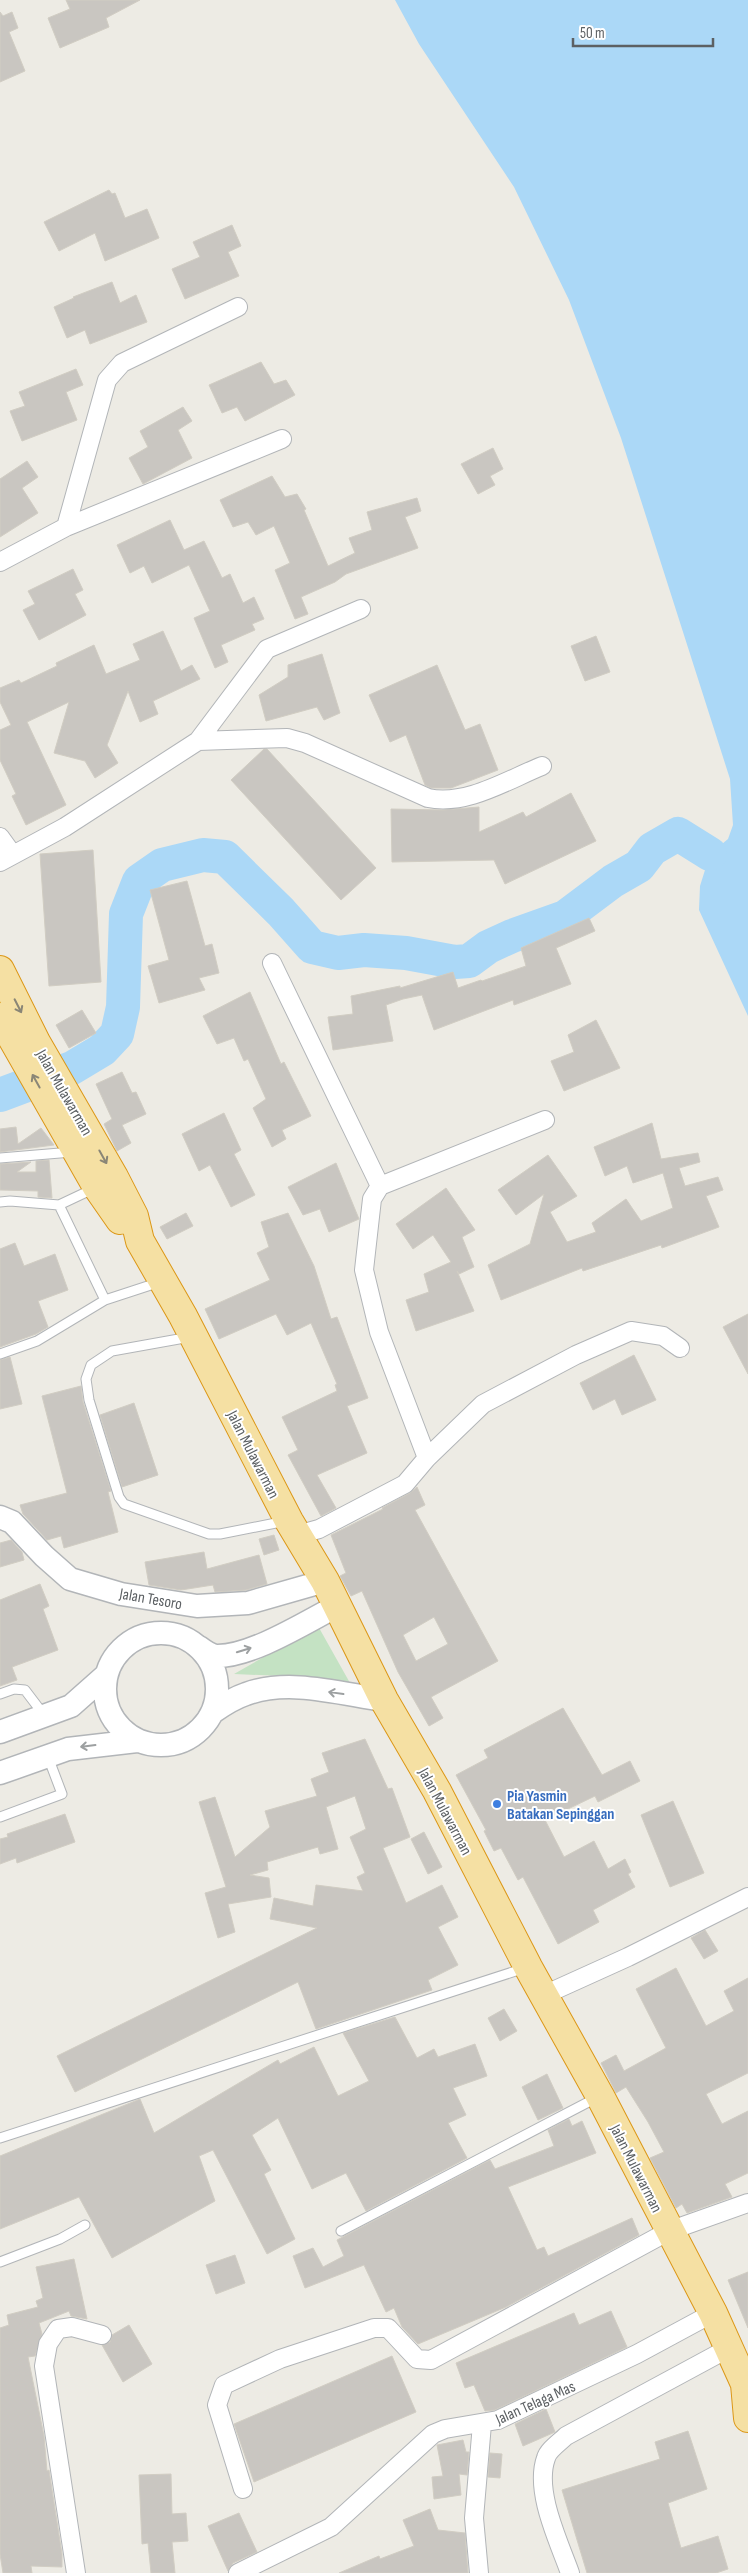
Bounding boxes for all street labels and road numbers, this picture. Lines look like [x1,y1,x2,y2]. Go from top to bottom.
street label: Jalan Mulawarman [31,1046,96,1139]
street label: Jalan Mulawarman [222,1407,283,1502]
street label: Jalan Tesoro [117,1584,184,1614]
street label: Jalan Mulawarman [413,1764,476,1859]
street label: Jalan Mulawarman [605,2121,666,2216]
street label: Jalan Telaga Mas [492,2377,579,2430]

